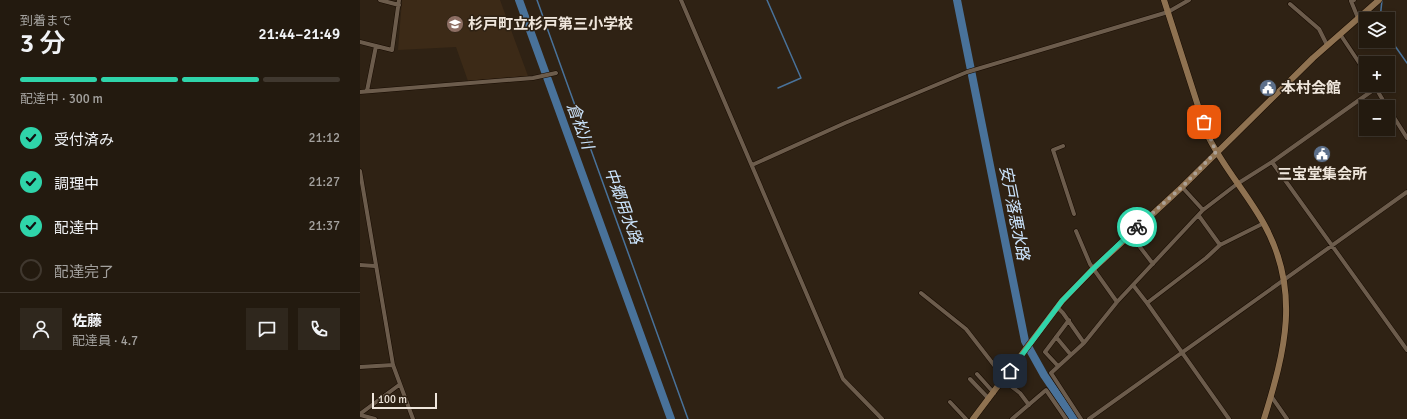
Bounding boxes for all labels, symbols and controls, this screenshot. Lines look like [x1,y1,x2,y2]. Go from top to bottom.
map controls [1359,12,1395,136]
button: layers [1359,12,1395,48]
text: 到着まで [20,13,72,29]
school or university icon: 杉戸町立杉戸第三小学校 [445,14,465,34]
place label: 杉戸町立杉戸第三小学校 [468,15,633,33]
text: 21:44–21:49 [259,25,340,43]
text: 3 分 [20,28,66,60]
button: + [1359,56,1395,92]
public building icon: 本村会館 [1258,78,1278,98]
place label: 本村会館 [1281,79,1341,97]
text: 配達中 · 300 m [20,91,103,107]
water label: 倉松川 [562,100,598,154]
button: − [1359,100,1395,136]
pin [1187,105,1221,139]
icon: bag [1193,111,1215,133]
icon: check [20,127,42,149]
text: 21:12 [308,130,340,146]
text: 受付済み [54,131,114,149]
public building icon: 三宝堂集会所 [1312,144,1332,164]
water label: 安戸落悪水路 [995,164,1033,264]
water label: 中郷用水路 [600,165,647,249]
place label: 三宝堂集会所 [1277,165,1367,183]
icon: check [20,171,42,193]
text: 21:27 [308,174,340,190]
text: 調理中 [54,175,99,193]
courier [1117,207,1157,247]
icon: check [20,215,42,237]
icon: bike [1126,216,1148,238]
text: 21:37 [308,218,340,234]
text: 配達中 [54,219,99,237]
text: 配達完了 [54,263,114,281]
button: person [20,308,62,350]
button: chat [246,308,288,350]
button: phone [298,308,340,350]
text: 佐藤 [72,312,102,330]
text: 配達員 · 4.7 [72,333,138,349]
pin [993,354,1027,388]
icon: home [999,360,1021,382]
scale bar [372,391,437,410]
text: 100 m [378,393,407,406]

